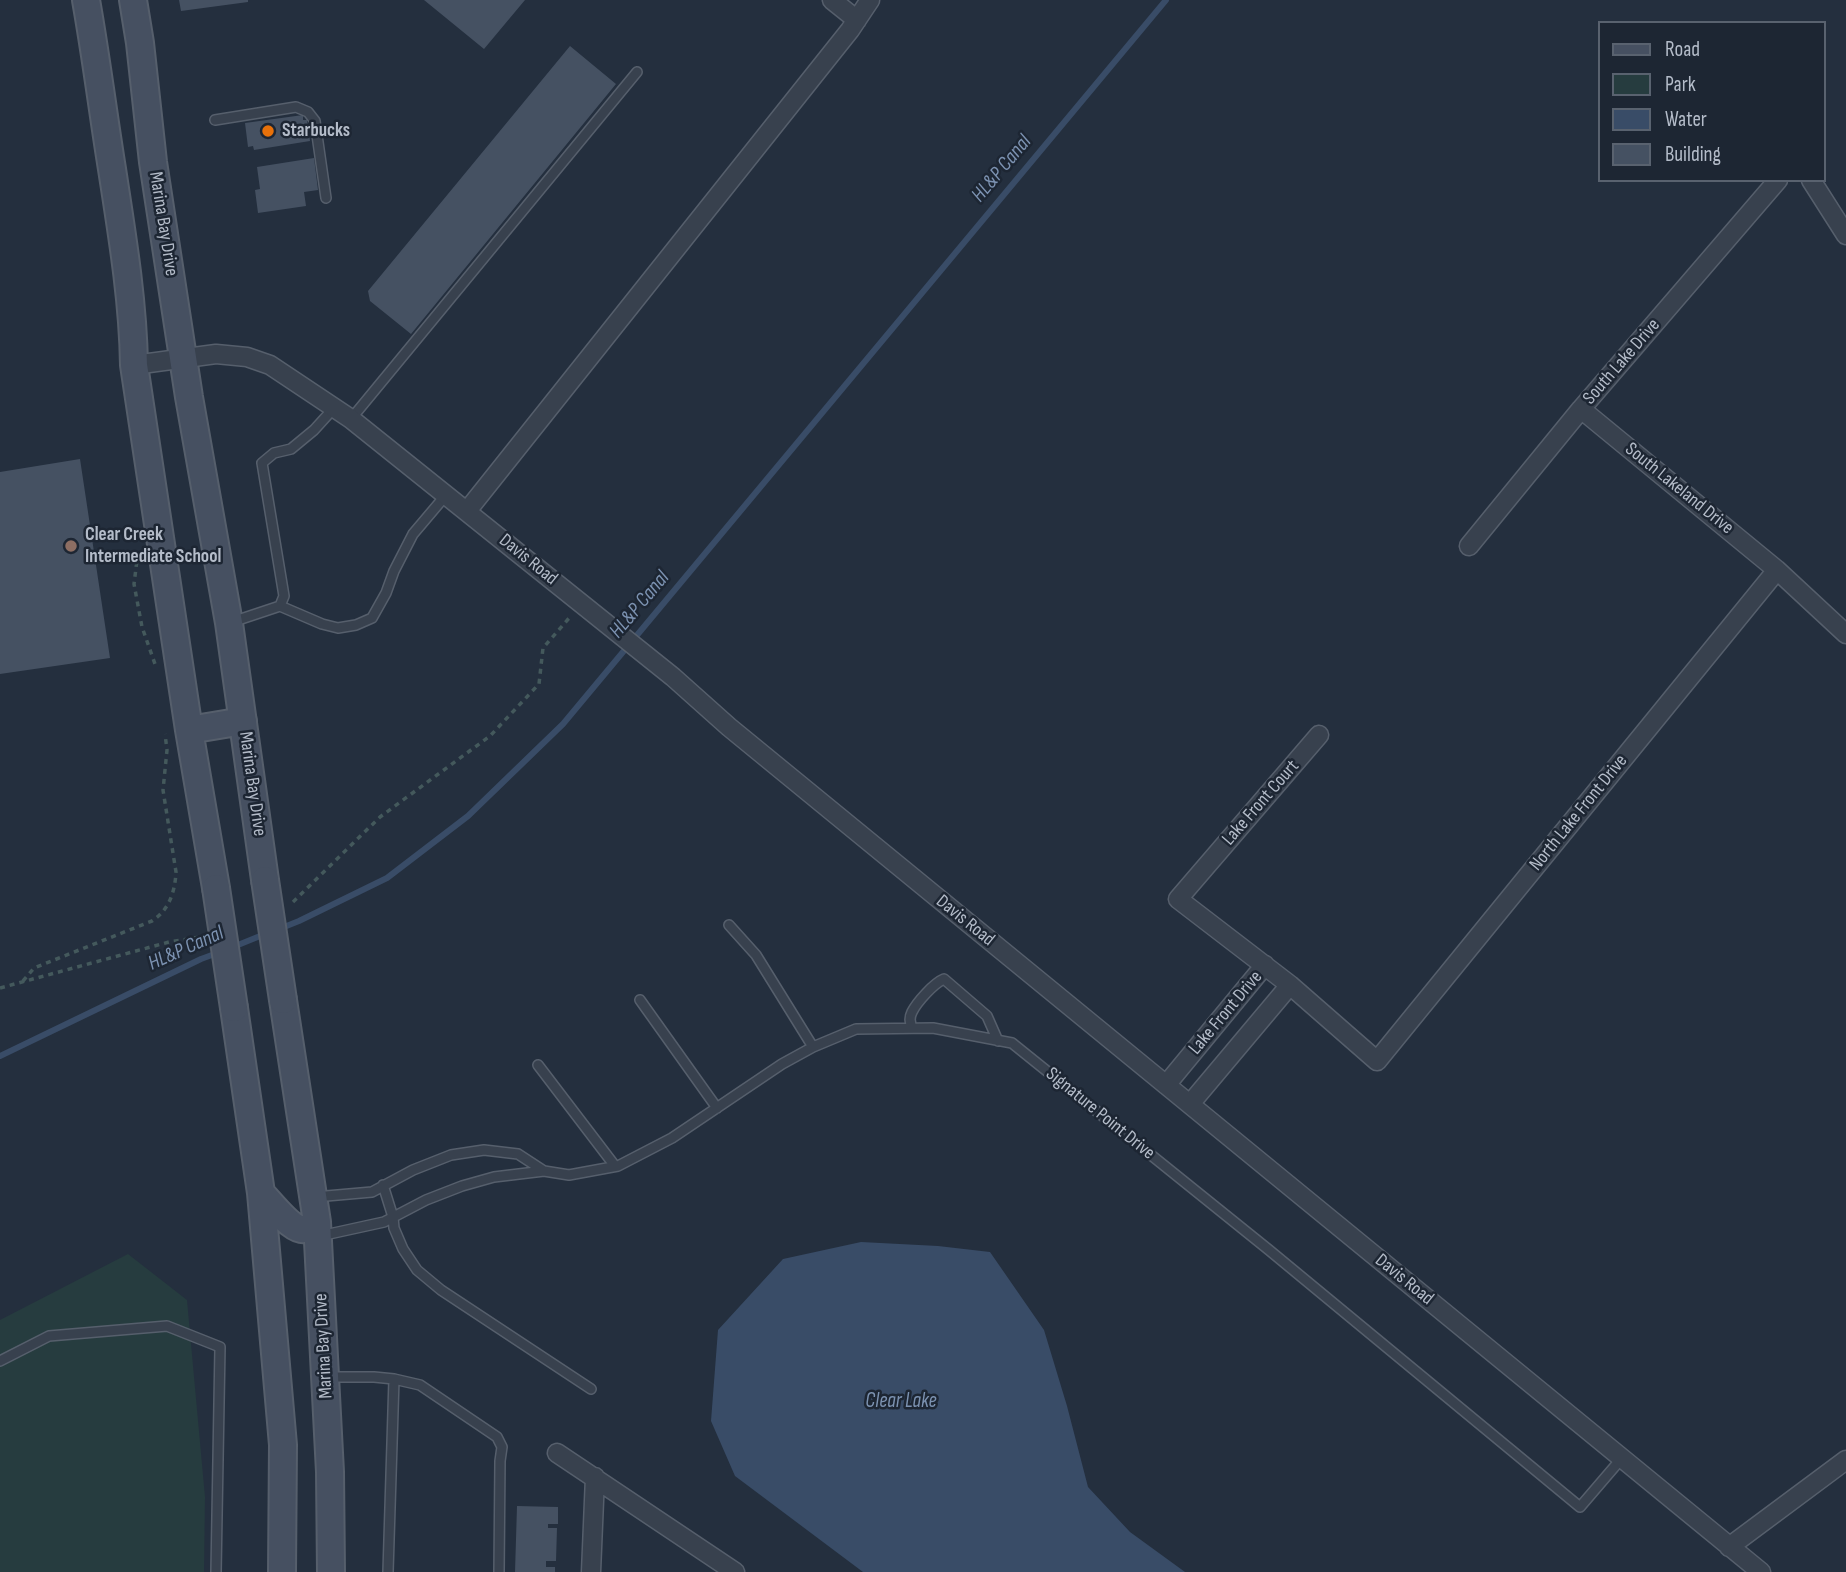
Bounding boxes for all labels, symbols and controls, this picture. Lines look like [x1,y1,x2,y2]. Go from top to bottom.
legend [1598,21,1825,182]
text: Road [1665,37,1700,62]
text: Park [1665,72,1696,97]
text: Water [1665,107,1707,132]
place label: Starbucks [282,120,350,142]
marker: Starbucks [260,123,276,139]
water label: HL&P Canal [967,130,1037,208]
text: Building [1665,142,1721,167]
street label: Marina Bay Drive [144,170,182,278]
street label: South Lake Drive [1579,315,1665,409]
street label: South Lakeland Drive [1620,438,1738,540]
place label: Clear Creek Intermediate School [85,524,221,568]
street label: Davis Road [494,529,562,591]
marker: Clear Creek Intermediate School [63,538,79,554]
water label: HL&P Canal [605,566,675,644]
street label: Marina Bay Drive [233,730,271,838]
street label: North Lake Front Drive [1525,750,1633,876]
street label: Lake Front Court [1218,756,1304,850]
street label: Davis Road [931,890,999,952]
water label: HL&P Canal [144,921,228,977]
street label: Lake Front Drive [1184,966,1268,1060]
street label: Signature Point Drive [1041,1063,1159,1165]
street label: Davis Road [1370,1249,1438,1311]
street label: Marina Bay Drive [310,1293,338,1399]
water label: Clear Lake [865,1389,937,1415]

